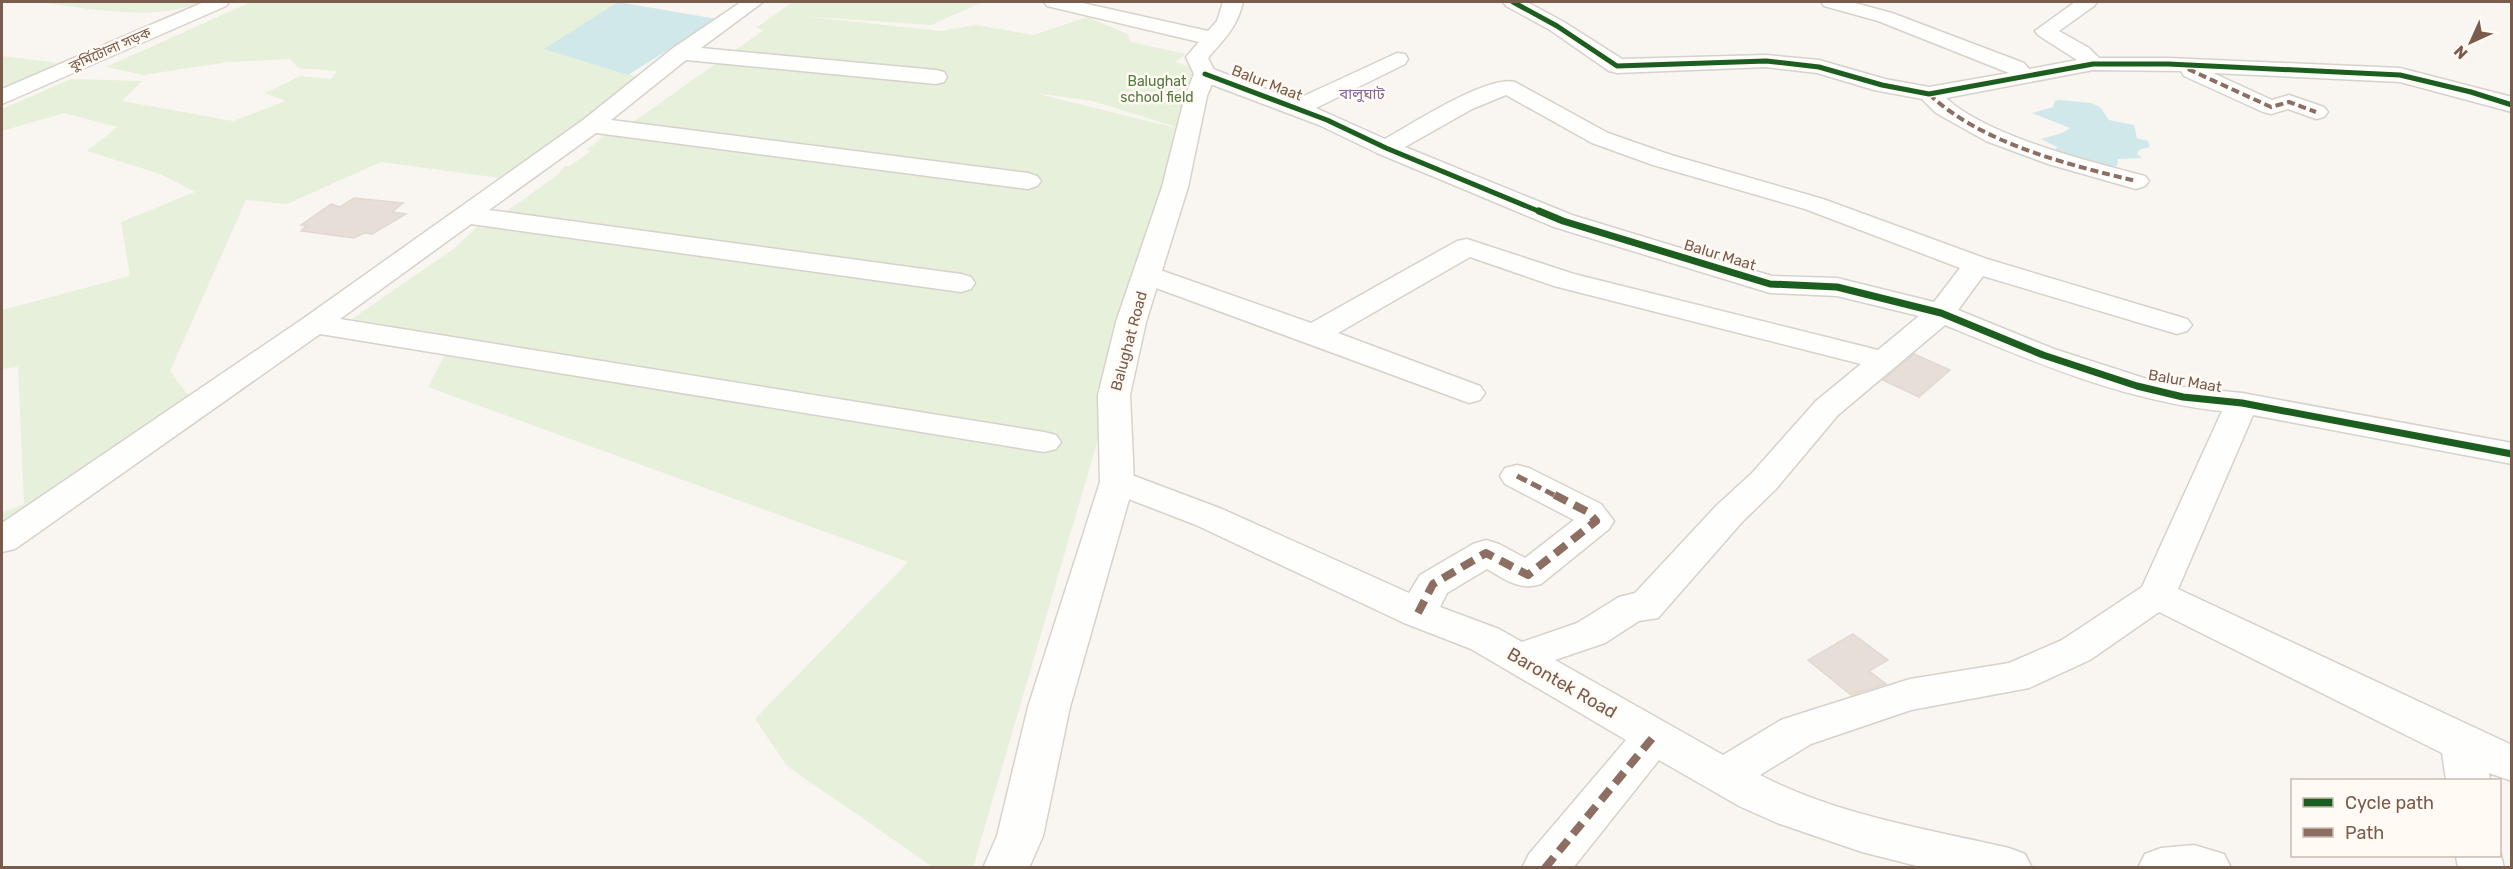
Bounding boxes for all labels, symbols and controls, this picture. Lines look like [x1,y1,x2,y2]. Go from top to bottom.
north arrow [2441,12,2501,72]
street label: কুর্মিটোলা সড়ক [66,23,154,75]
text: N [2450,41,2472,63]
street label: Balur Maat [1229,61,1305,105]
park label: Balughat school field [1120,73,1194,106]
district label: বালুঘাট [1338,85,1385,103]
street label: Balur Maat [1682,236,1758,275]
street label: Balughat Road [1107,289,1151,393]
street label: Balur Maat [2147,366,2223,396]
street label: Barontek Road [1503,643,1621,723]
legend [2291,779,2501,857]
text: Cycle path [2345,792,2434,814]
text: Path [2345,822,2384,844]

